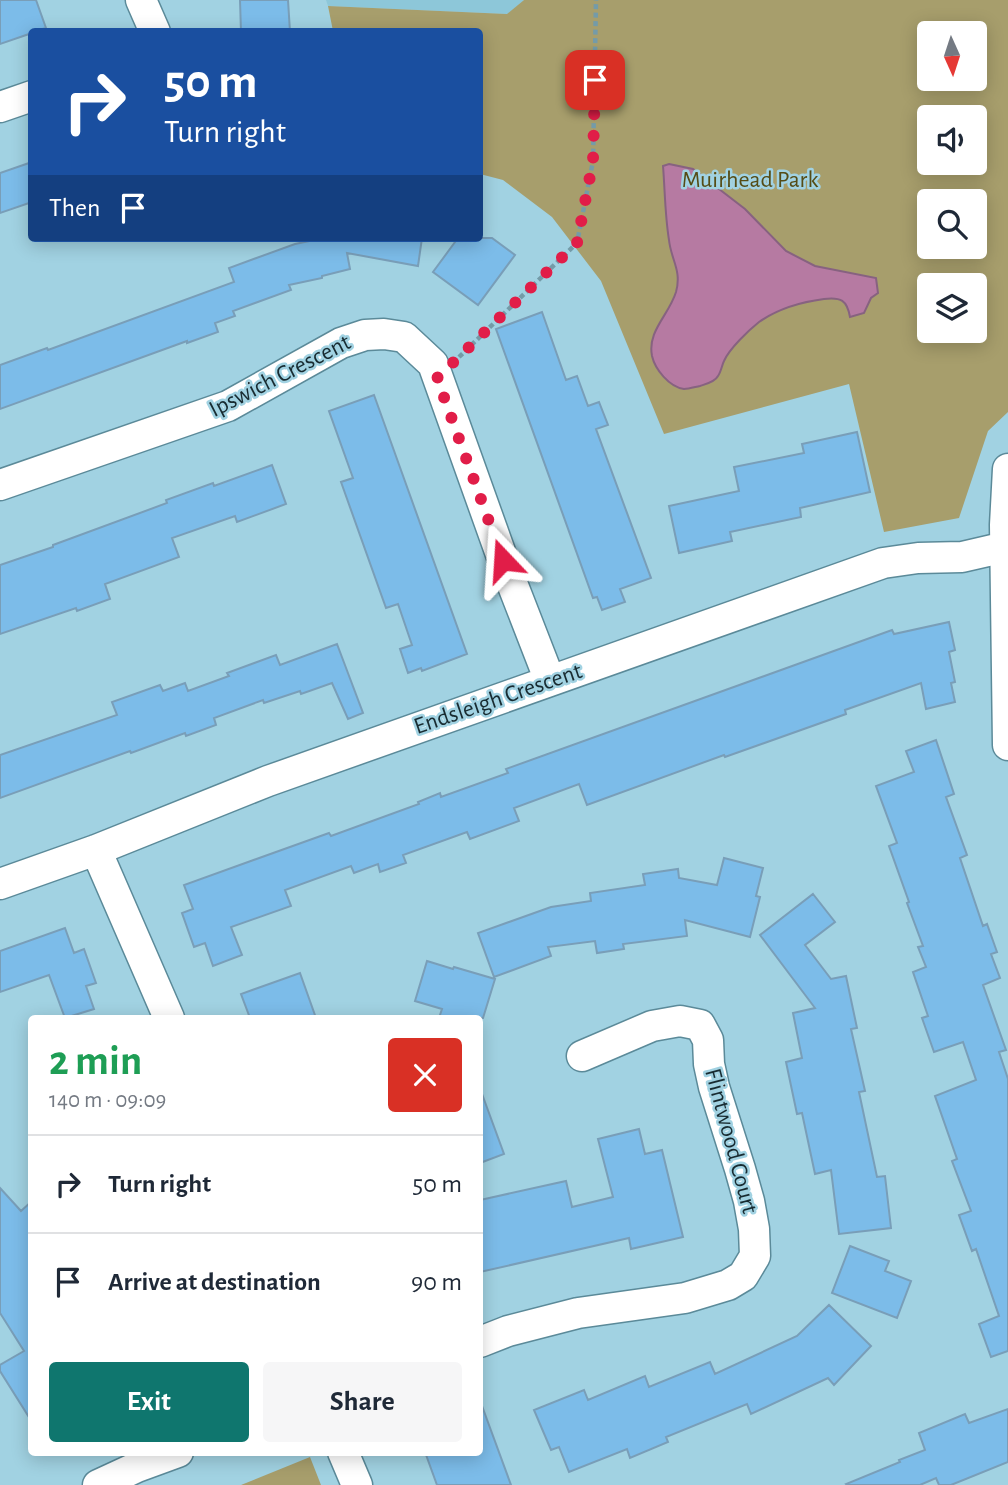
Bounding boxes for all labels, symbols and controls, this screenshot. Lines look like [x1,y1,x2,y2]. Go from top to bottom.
north arrow [917,21,987,91]
map controls [917,21,987,343]
pin [565,50,625,110]
icon: right [49,56,140,147]
text: 50 m [164,58,258,107]
icon: arrive [576,61,614,99]
button: sound [917,105,987,175]
text: Turn right [164,116,286,148]
park label: Muirhead Park [682,168,818,192]
icon: arrive [114,189,152,227]
button: search [917,189,987,259]
text: Then [49,195,100,221]
button: layers [917,273,987,343]
street label: Ipswich Crescent [205,330,355,422]
position arrow [466,523,540,597]
street label: Endsleigh Crescent [411,659,585,739]
button: close [388,1038,462,1112]
text: 2 min [49,1040,142,1082]
street label: Flintwood Court [700,1066,762,1216]
text: 140 m · 09:09 [49,1089,166,1112]
icon: right [49,1165,87,1203]
text: Turn right [108,1171,211,1197]
text: 50 m [412,1171,462,1197]
icon: arrive [49,1263,87,1301]
text: Arrive at destination [108,1269,321,1295]
text: 90 m [411,1269,462,1295]
button: Exit [49,1362,249,1442]
button: Share [263,1362,462,1442]

